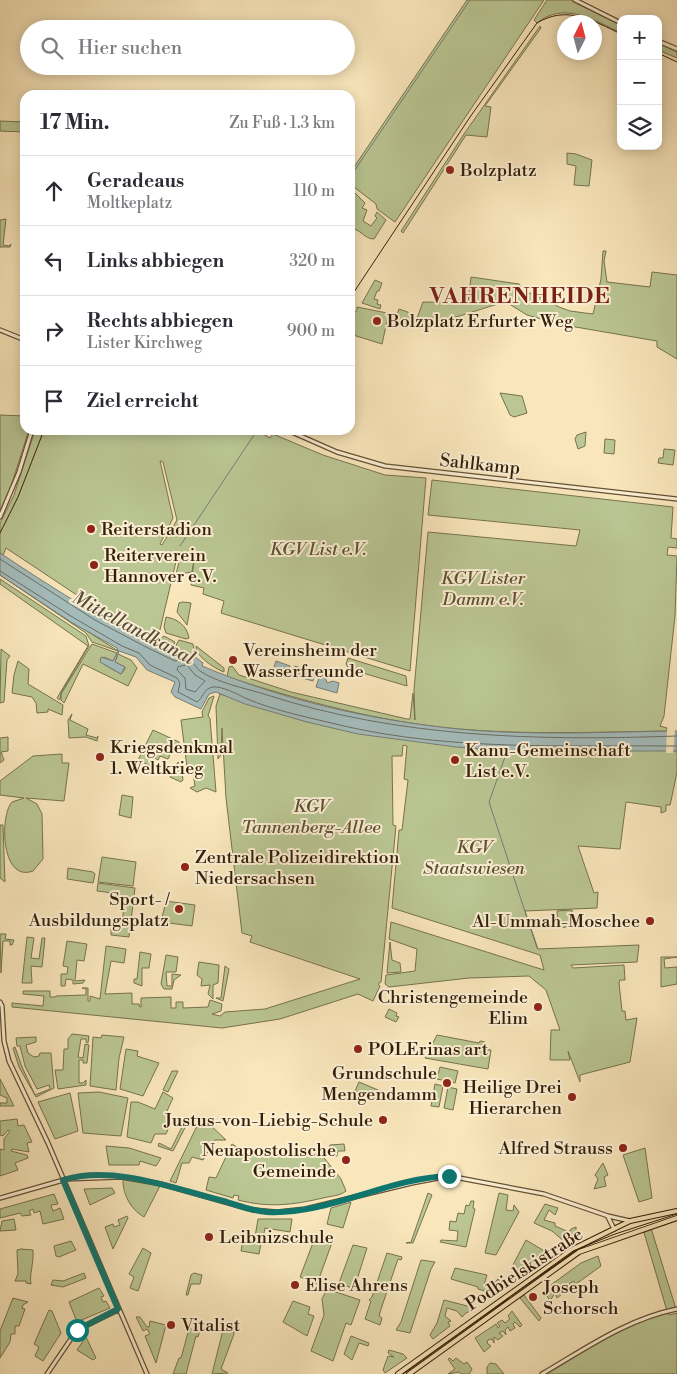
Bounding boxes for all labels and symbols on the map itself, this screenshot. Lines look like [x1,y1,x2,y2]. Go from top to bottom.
north arrow [557,15,602,60]
place label: Bolzplatz [459,159,537,182]
marker: Bolzplatz [444,164,456,176]
district label: VAHRENHEIDE [428,283,611,310]
place label: Bolzplatz Erfurter Weg [386,310,574,333]
marker: Bolzplatz Erfurter Weg [371,315,383,327]
street label: Sahlkamp [439,449,521,480]
place label: Reiterstadion [101,518,212,541]
marker: Reiterstadion [85,523,97,535]
park label: KGV List e.V. [270,538,367,561]
place label: Reiterverein Hannover e.V. [104,544,216,588]
marker: Reiterverein Hannover e.V. [88,559,100,571]
park label: KGV Lister Damm e.V. [441,567,525,611]
water label: Mittellandkanal [68,585,199,670]
place label: Vereinsheim der Wasserfreunde [242,639,377,683]
marker: Vereinsheim der Wasserfreunde [227,654,239,666]
place label: Kriegsdenkmal 1. Weltkrieg [110,736,234,780]
place label: Kanu-Gemeinschaft List e.V. [465,739,631,783]
marker: Kriegsdenkmal 1. Weltkrieg [94,751,106,763]
marker: Kanu-Gemeinschaft List e.V. [449,754,461,766]
park label: KGV Tannenberg-Allee [241,795,381,839]
park label: KGV Staatswiesen [423,836,526,880]
place label: Zentrale Polizeidirektion Niedersachsen [195,846,400,890]
marker: Zentrale Polizeidirektion Niedersachsen [179,861,191,873]
place label: Sport- / Ausbildungsplatz [28,888,171,932]
marker: Sport- / Ausbildungsplatz [173,903,185,915]
place label: Al-Ummah-Moschee [471,910,640,933]
marker: Al-Ummah-Moschee [644,915,656,927]
place label: Christengemeinde Elim [378,986,528,1030]
marker: Christengemeinde Elim [532,1001,544,1013]
place label: POLErinas art [368,1038,489,1061]
marker: POLErinas art [352,1043,364,1055]
place label: Grundschule Mengendamm [321,1062,437,1106]
place label: Heilige Drei Hierarchen [463,1076,562,1120]
marker: Grundschule Mengendamm [441,1077,453,1089]
marker: Heilige Drei Hierarchen [566,1091,578,1103]
place label: Justus-von-Liebig-Schule [163,1109,373,1132]
marker: Justus-von-Liebig-Schule [377,1114,389,1126]
place label: Alfred Strauss [498,1137,613,1160]
place label: Neuapostolische Gemeinde [202,1139,336,1183]
marker: Alfred Strauss [617,1142,629,1154]
marker: Neuapostolische Gemeinde [340,1154,352,1166]
route end [438,1165,461,1188]
street label: Podbielskistraße [461,1223,587,1316]
place label: Leibnizschule [219,1226,334,1249]
marker: Leibnizschule [203,1231,215,1243]
place label: Elise Ahrens [305,1274,408,1297]
place label: Joseph Schorsch [542,1276,619,1320]
marker: Elise Ahrens [289,1279,301,1291]
marker: Joseph Schorsch [527,1291,539,1303]
place label: Vitalist [180,1314,241,1337]
route start [66,1319,89,1342]
marker: Vitalist [165,1319,177,1331]

